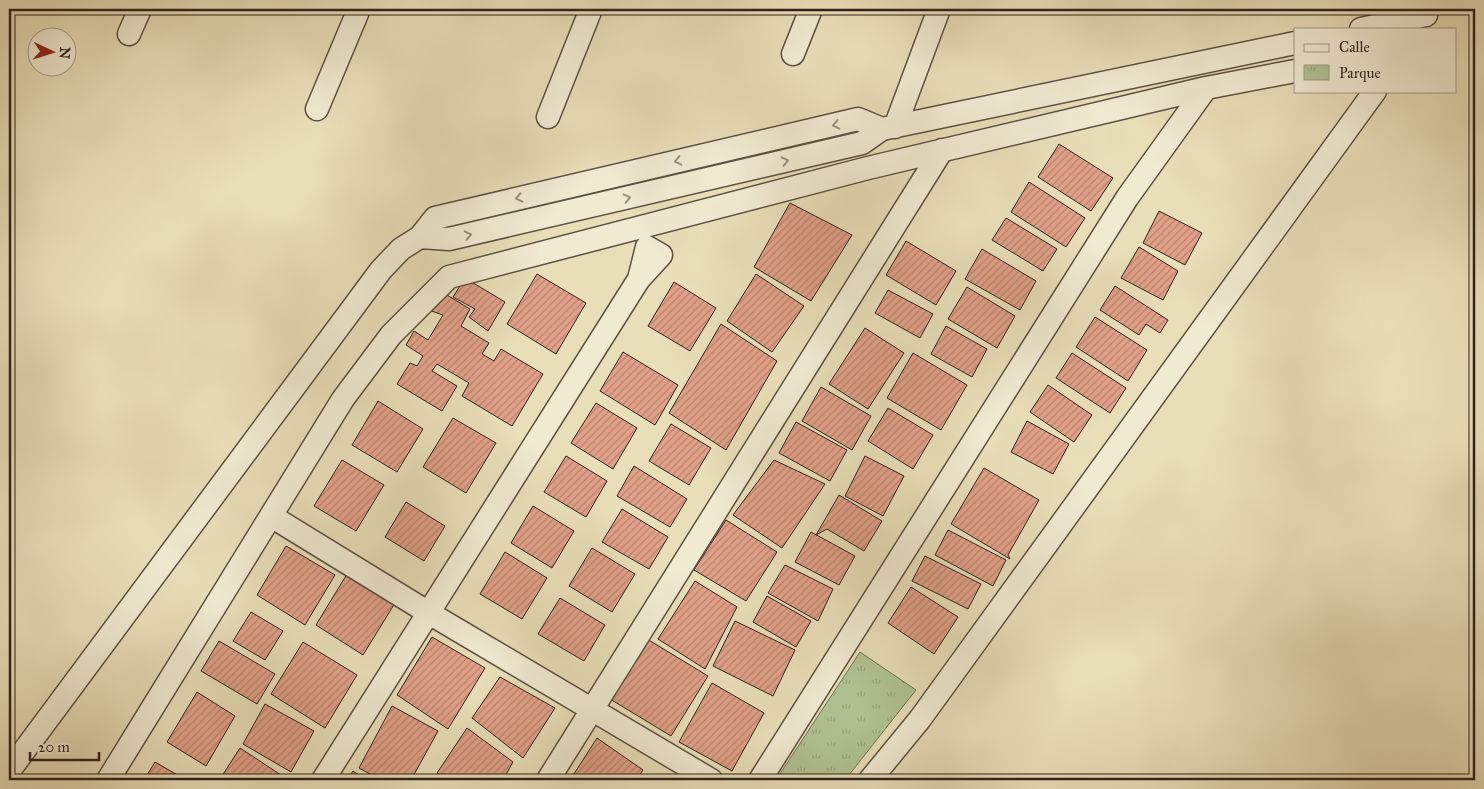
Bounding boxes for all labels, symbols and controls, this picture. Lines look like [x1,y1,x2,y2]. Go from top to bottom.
north arrow [28,28,78,78]
legend [1294,28,1456,92]
text: Calle [1339,38,1370,56]
text: N [56,46,73,60]
text: Parque [1339,64,1381,83]
one-way arrow [832,119,840,130]
one-way arrow [673,155,682,166]
one-way arrow [780,156,789,167]
one-way arrow [515,192,524,203]
one-way arrow [622,193,631,204]
one-way arrow [464,230,473,241]
scale bar [30,729,99,761]
text: 20 m [38,738,70,756]

